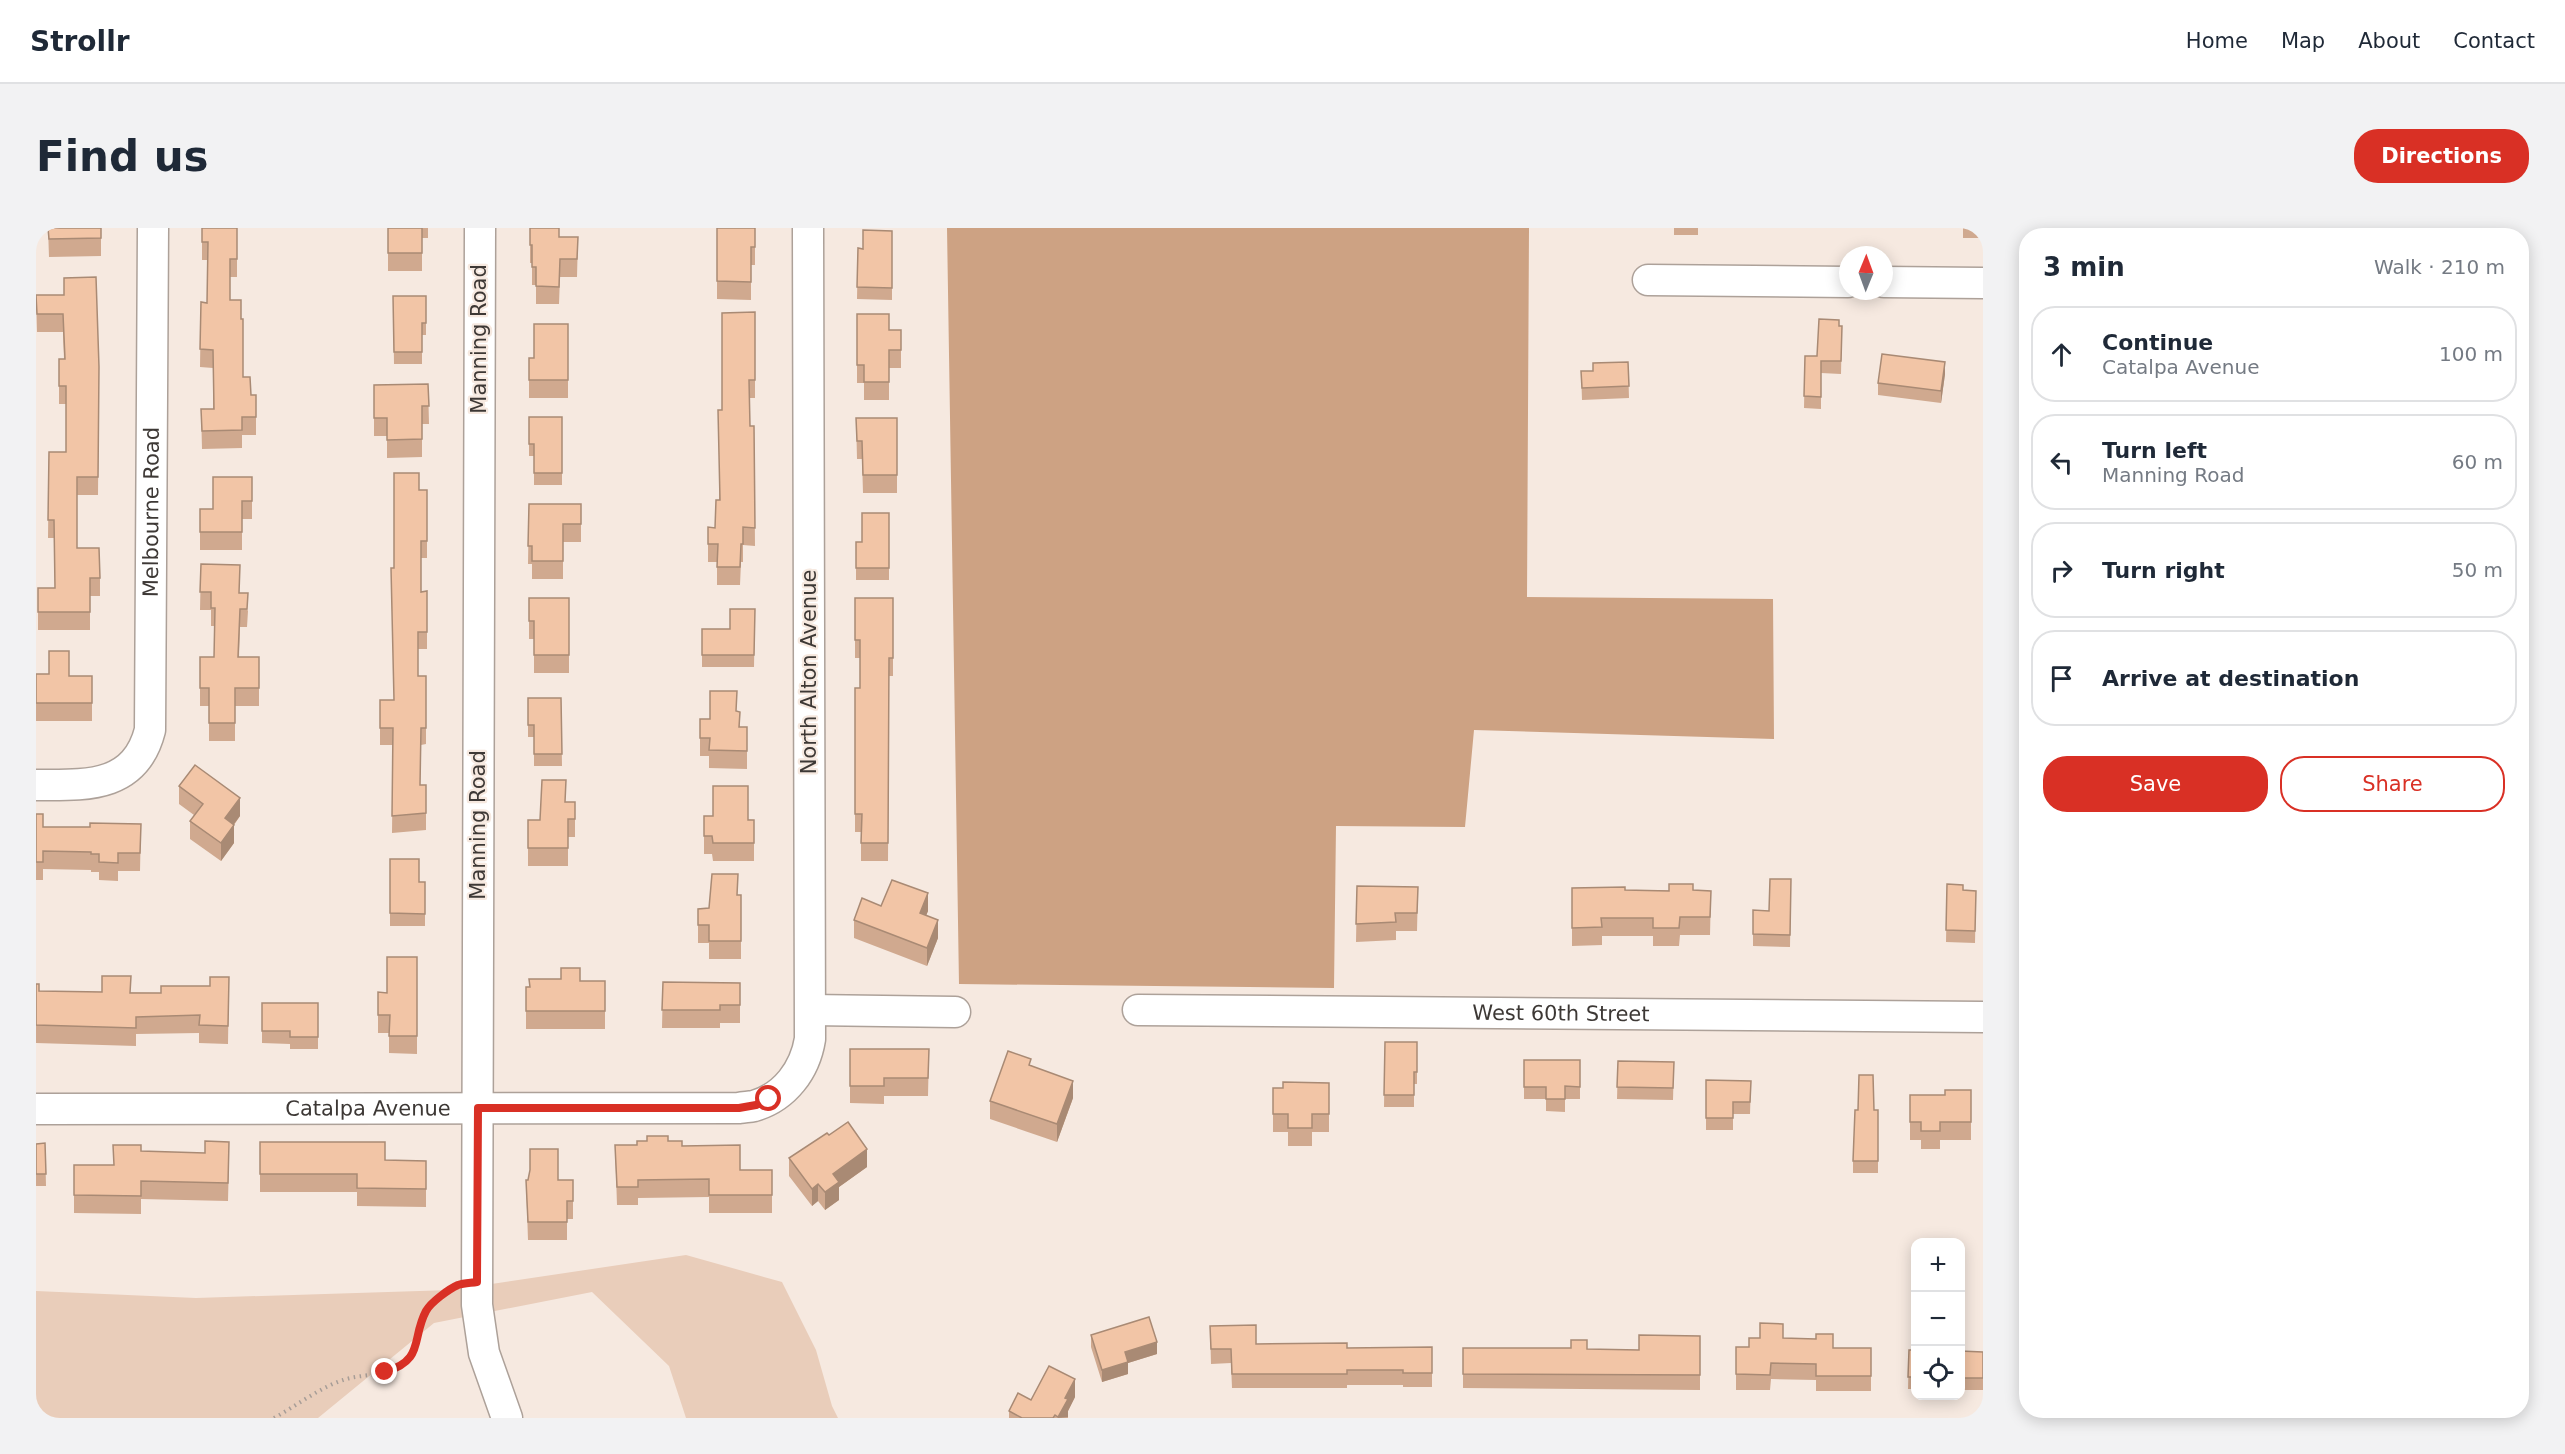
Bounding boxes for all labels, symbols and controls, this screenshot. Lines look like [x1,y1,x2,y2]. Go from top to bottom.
text: Strollr [30,25,130,58]
text: Home [2186,29,2248,53]
text: Map [2281,29,2325,53]
text: About [2358,29,2420,53]
text: Contact [2453,29,2535,53]
button: Directions [2354,129,2529,183]
text: Find us [36,132,209,181]
north arrow [1839,246,1893,300]
text: 3 min [2043,252,2125,282]
text: Walk · 210 m [2374,255,2505,279]
street label: Manning Road [467,264,491,414]
text: Continue [2102,330,2213,355]
icon: ahead [2045,338,2078,371]
text: 100 m [2439,342,2503,366]
text: Catalpa Avenue [2102,355,2260,379]
street label: Melbourne Road [139,427,164,597]
text: Turn left [2102,438,2207,463]
icon: left [2045,446,2078,479]
text: 60 m [2452,450,2503,474]
text: Manning Road [2102,463,2244,487]
icon: right [2045,554,2078,587]
text: Turn right [2102,558,2225,583]
text: 50 m [2452,558,2503,582]
street label: North Alton Avenue [797,570,821,774]
icon: arrive [2045,662,2078,695]
text: Arrive at destination [2102,666,2359,691]
street label: Manning Road [466,750,490,900]
button: Save [2043,756,2268,812]
button: Share [2280,756,2505,812]
street label: West 60th Street [1472,1001,1650,1026]
route start [755,1085,781,1111]
street label: Catalpa Avenue [285,1096,451,1121]
map controls [1911,1238,1965,1400]
button: + [1911,1238,1965,1292]
button: − [1911,1292,1965,1346]
button: locate [1911,1346,1965,1400]
route end [371,1358,397,1384]

